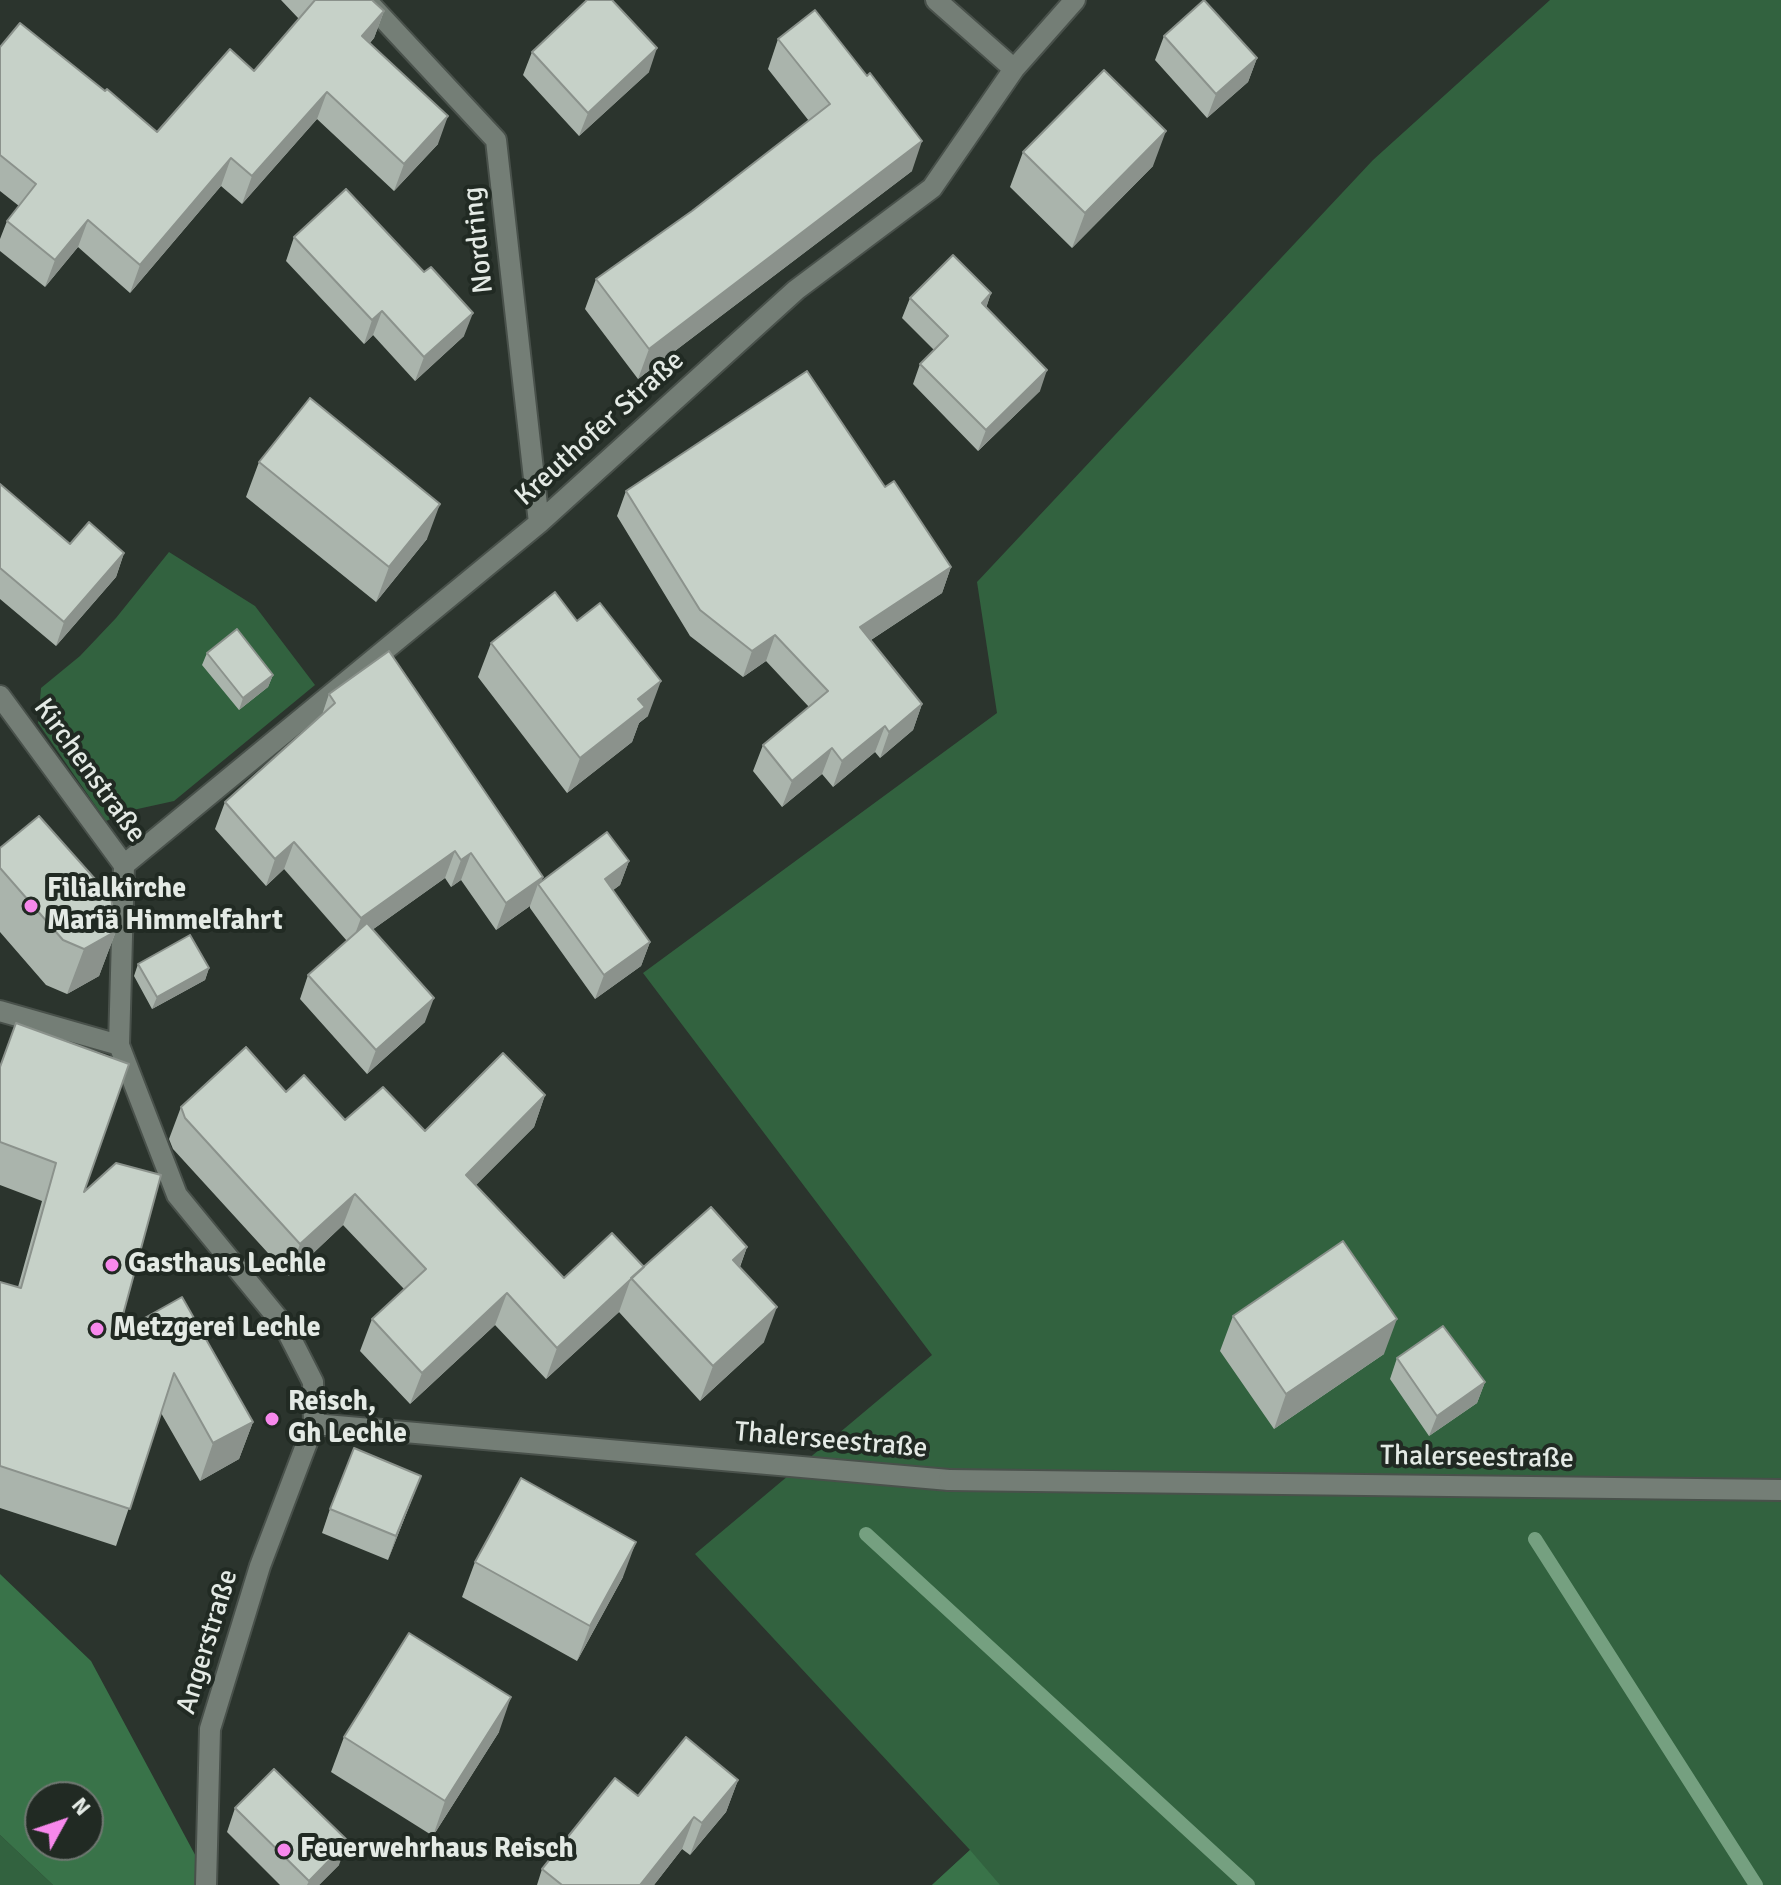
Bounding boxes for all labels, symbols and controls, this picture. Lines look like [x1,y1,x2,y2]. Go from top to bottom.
street label: Nordring [457,185,501,295]
street label: Kreuthofer Straße [508,344,692,514]
street label: Kirchenstraße [26,692,152,850]
place label: Filialkirche Mariä Himmelfahrt [47,873,283,939]
marker: Filialkirche Mariä Himmelfahrt [22,897,40,915]
place label: Gasthaus Lechle [128,1248,326,1282]
marker: Gasthaus Lechle [103,1256,121,1274]
place label: Metzgerei Lechle [113,1312,321,1346]
marker: Metzgerei Lechle [88,1320,106,1338]
place label: Reisch, Gh Lechle [288,1386,407,1452]
marker: Reisch, Gh Lechle [263,1410,281,1428]
street label: Thalerseestraße [733,1416,929,1466]
street label: Thalerseestraße [1380,1440,1574,1476]
street label: Angerstraße [170,1566,246,1718]
north arrow [24,1781,104,1861]
text: N [66,1792,96,1821]
place label: Feuerwehrhaus Reisch [300,1833,574,1867]
marker: Feuerwehrhaus Reisch [275,1841,293,1859]

